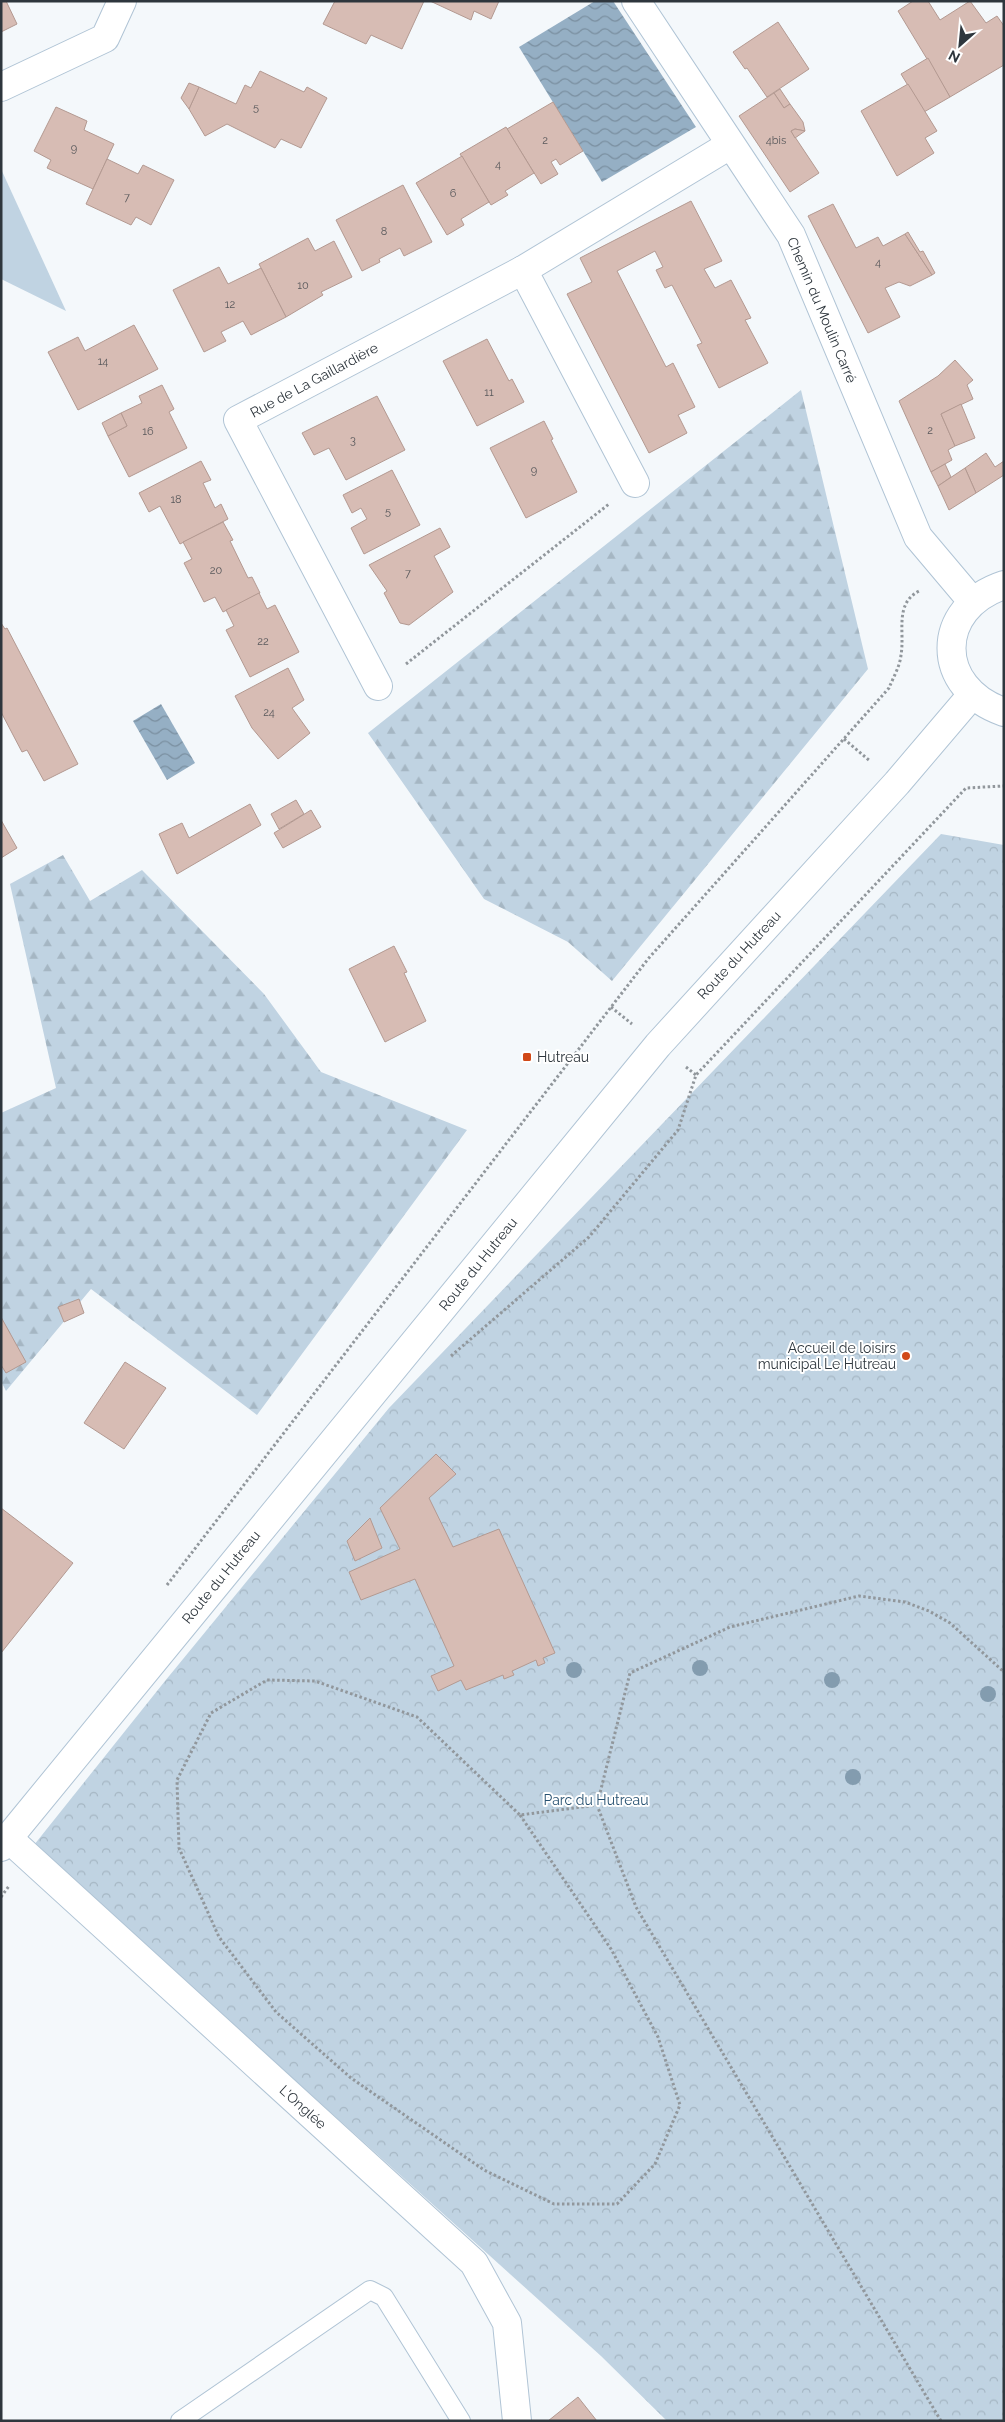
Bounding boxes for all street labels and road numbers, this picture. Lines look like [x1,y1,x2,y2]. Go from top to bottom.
street label: Chemin du Moulin Carré [784,235,860,385]
street label: Rue de La Gaillardière [247,339,381,421]
street label: Route du Hutreau [694,908,784,1002]
street label: Route du Hutreau [436,1214,520,1314]
street label: Route du Hutreau [179,1527,263,1627]
street label: L'Onglée [276,2082,330,2132]

